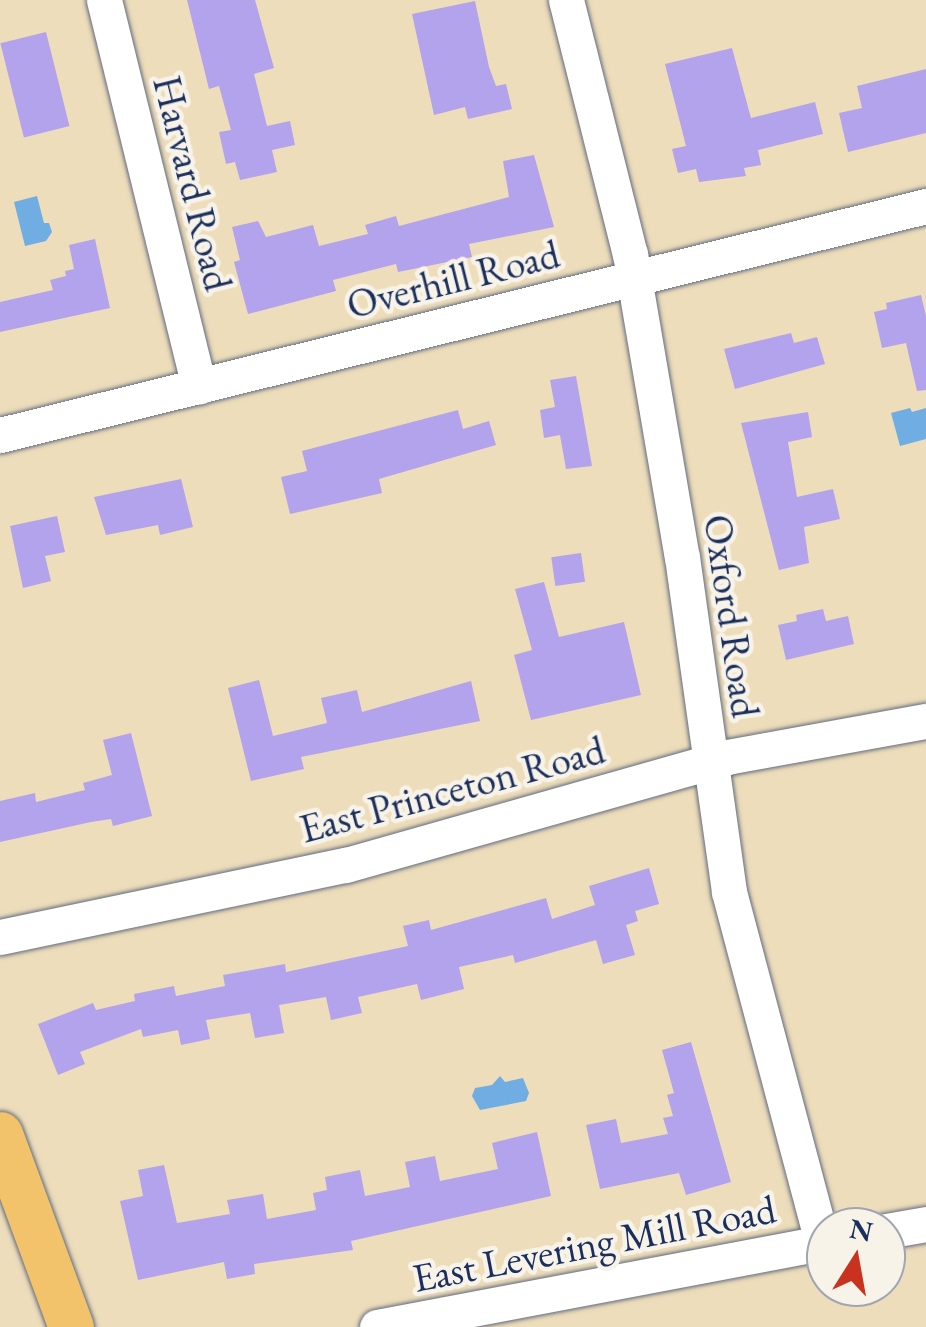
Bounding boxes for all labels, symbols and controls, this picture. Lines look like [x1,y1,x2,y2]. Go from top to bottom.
street label: Harvard Road [143,71,243,295]
street label: Overhill Road [342,229,564,329]
street label: Oxford Road [694,511,770,721]
street label: East Princeton Road [294,725,610,853]
street label: East Levering Mill Road [409,1184,779,1302]
north arrow [806,1207,906,1307]
text: N [847,1210,876,1249]

